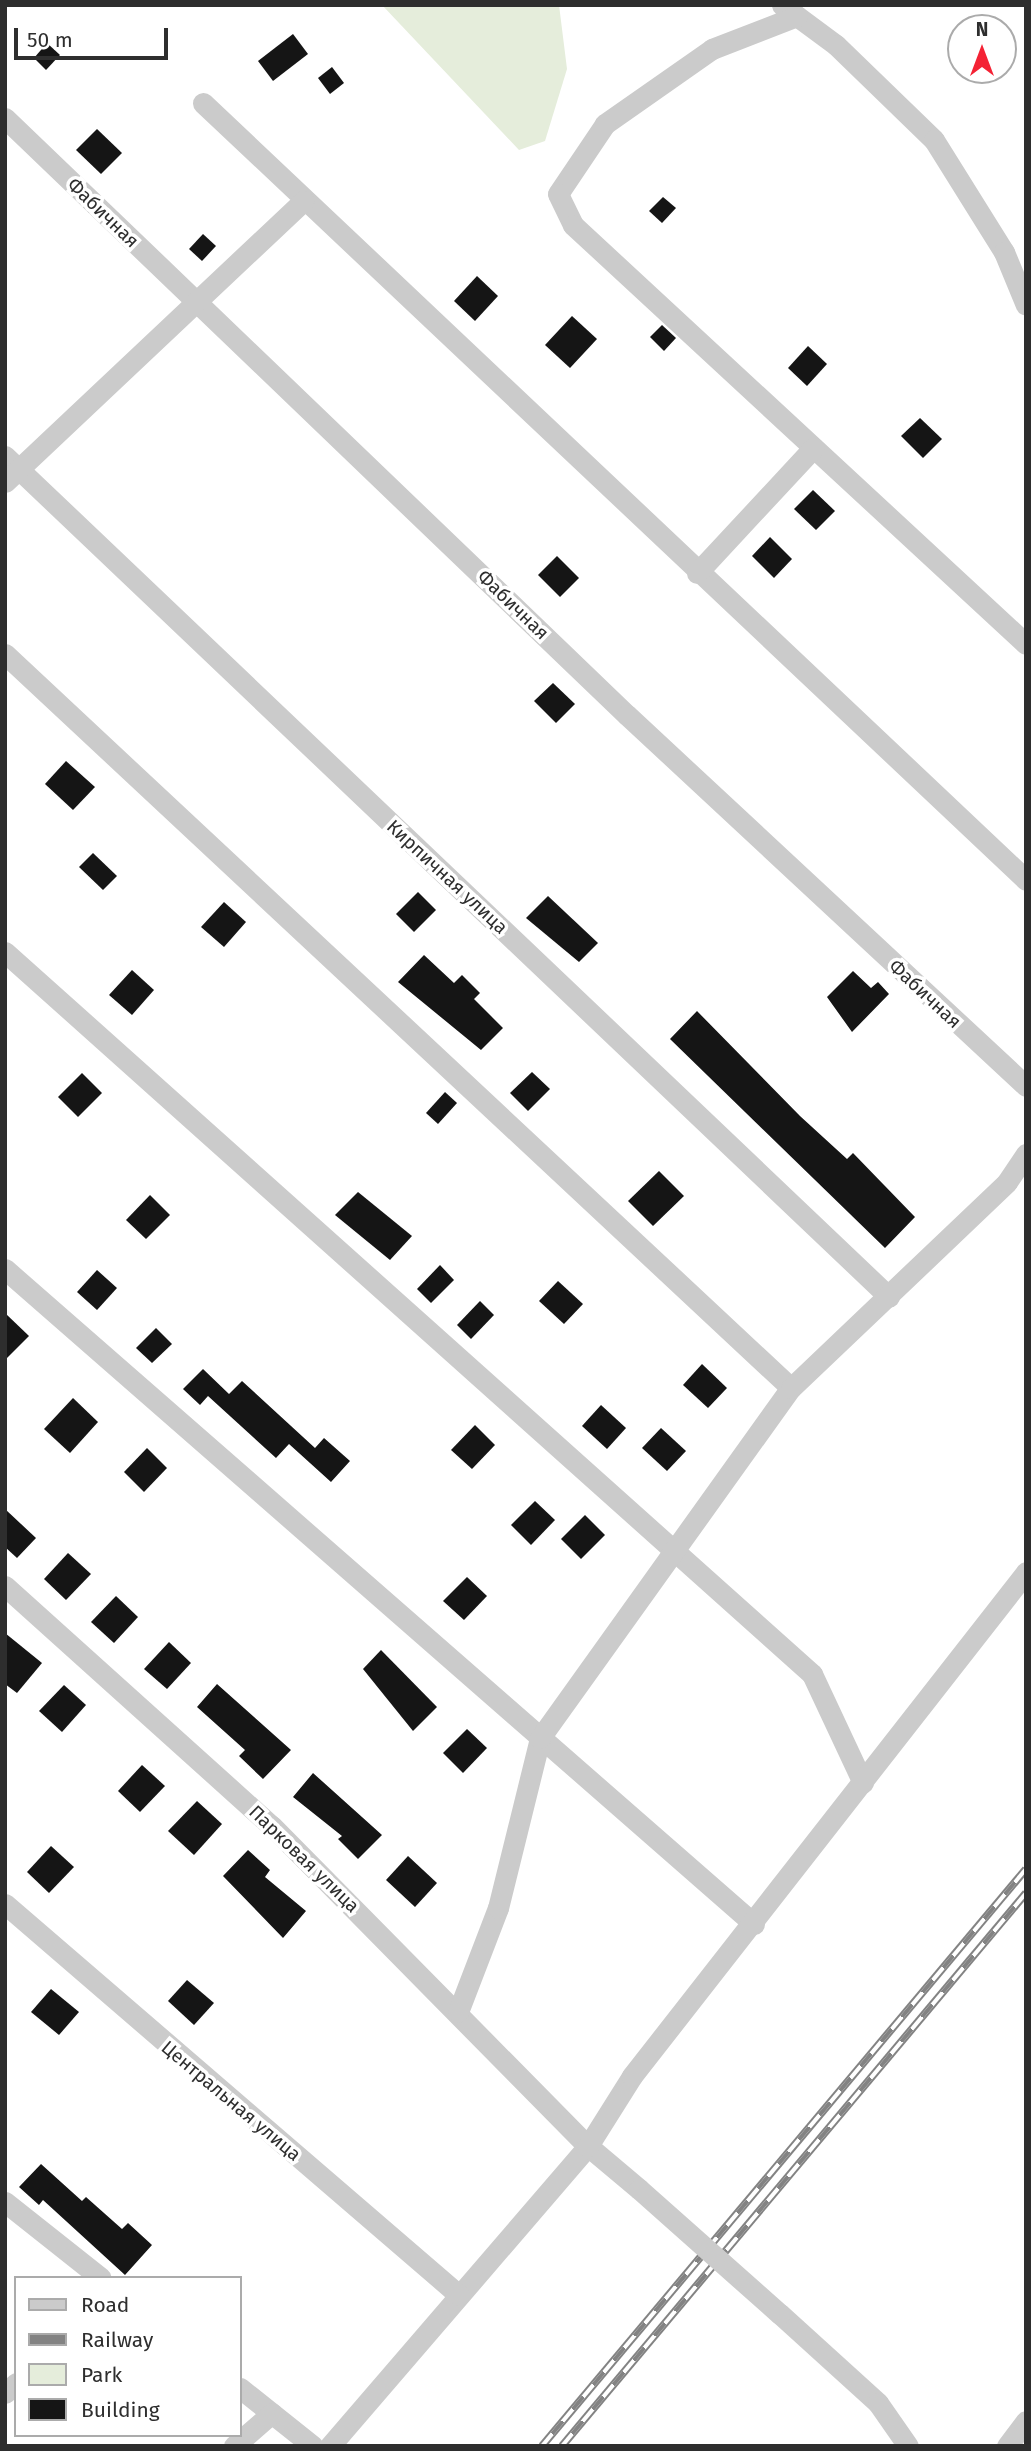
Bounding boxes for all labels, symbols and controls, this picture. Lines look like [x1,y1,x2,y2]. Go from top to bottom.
scale bar [18,14,172,58]
north arrow [947,14,1017,84]
text: N [976,18,988,41]
text: 50 m [27,27,73,53]
street label: Фабичная [62,173,144,253]
street label: Фабичная [472,565,554,645]
street label: Кирпичная улица [382,815,512,939]
street label: Фабичная [884,955,966,1033]
street label: Парковая улица [244,1801,364,1917]
street label: Центральная улица [157,2036,305,2166]
legend [14,2276,242,2437]
text: Road [81,2292,129,2318]
text: Railway [81,2327,153,2353]
text: Park [81,2362,122,2388]
text: Building [81,2397,160,2423]

